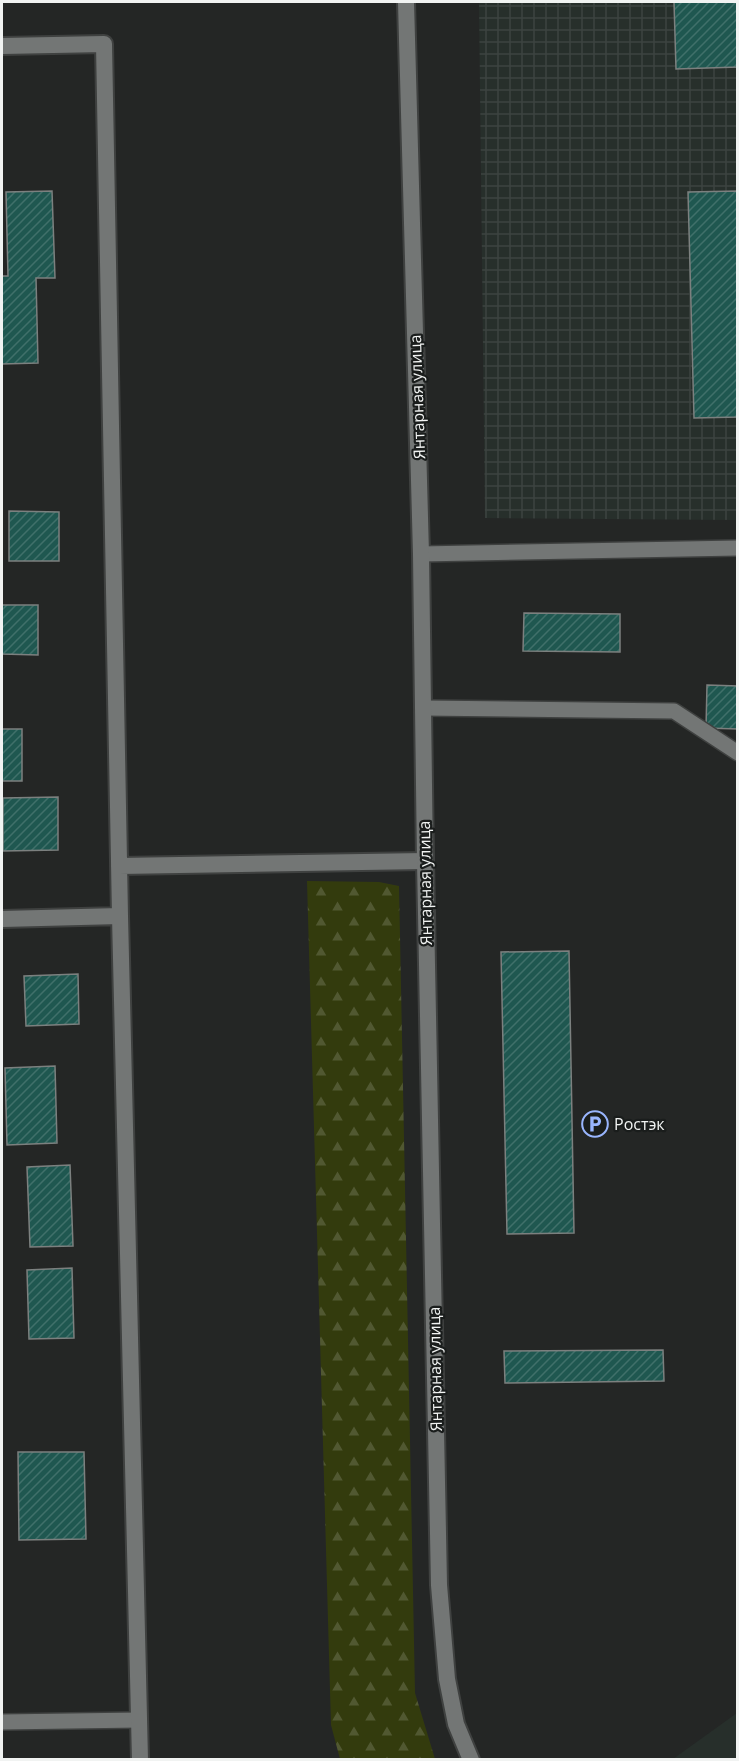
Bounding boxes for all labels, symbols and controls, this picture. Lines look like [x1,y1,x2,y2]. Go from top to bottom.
street label: Янтарная улица [404,334,430,460]
street label: Янтарная улица [413,820,437,946]
parking icon: Ростэк [580,1109,610,1139]
place label: Ростэк [614,1113,665,1135]
street label: Янтарная улица [423,1306,447,1432]

